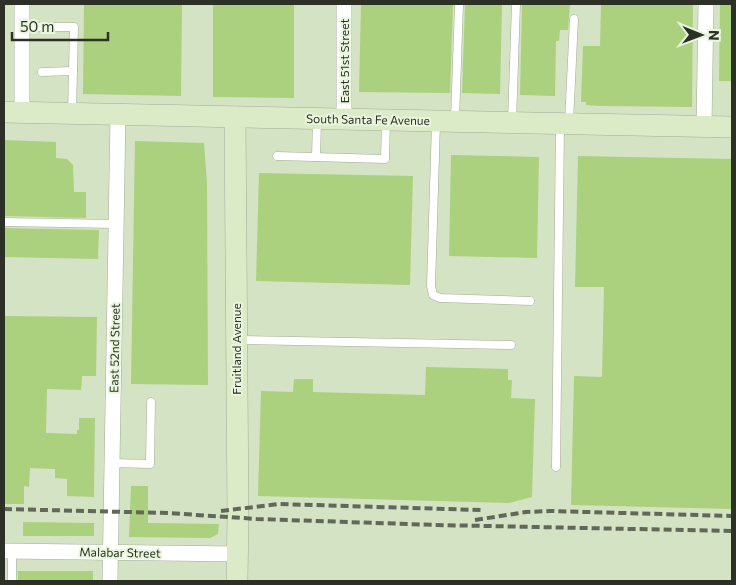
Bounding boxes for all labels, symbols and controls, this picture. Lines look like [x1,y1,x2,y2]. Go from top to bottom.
scale bar [12,10,109,42]
north arrow [676,10,726,60]
text: 50 m [20,17,54,35]
street label: East 51st Street [337,19,351,103]
text: N [706,30,723,41]
street label: South Santa Fe Avenue [306,111,430,127]
street label: East 52nd Street [106,303,122,393]
street label: Fruitland Avenue [229,303,243,395]
street label: Malabar Street [79,544,161,560]

